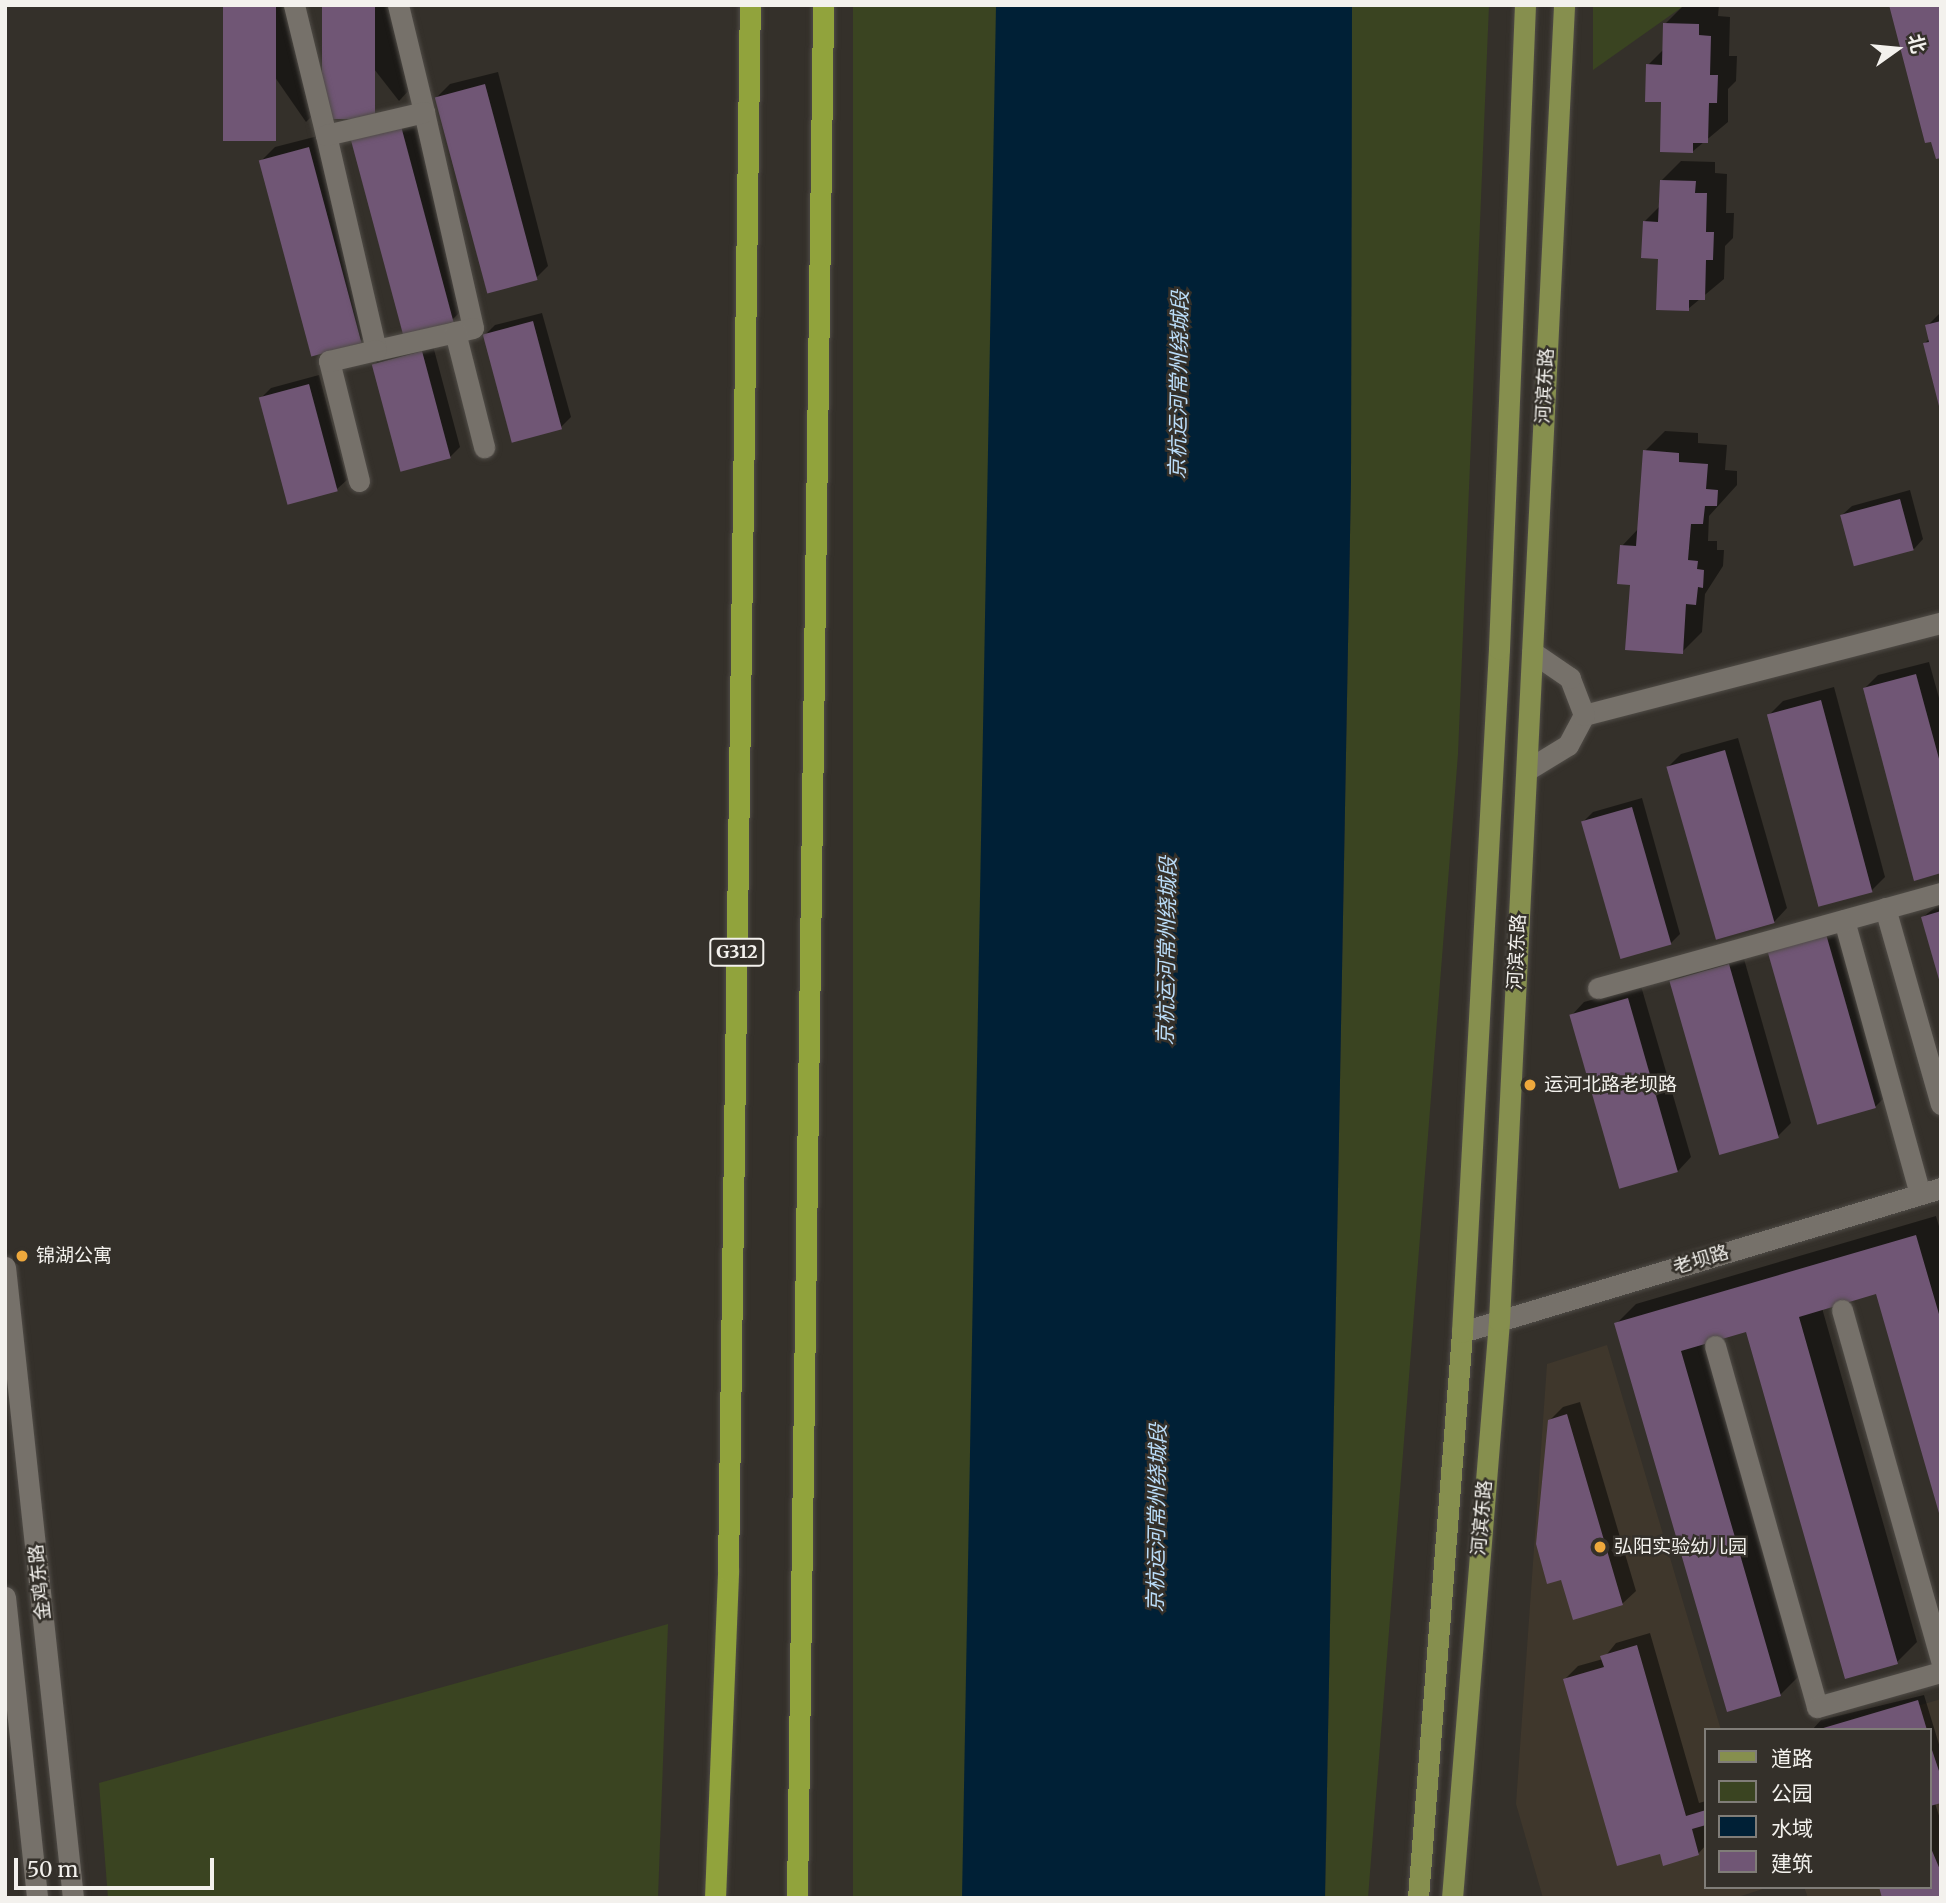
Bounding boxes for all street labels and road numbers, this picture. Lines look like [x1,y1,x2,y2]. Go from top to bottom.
street label: 河滨东路 [1532,347,1558,425]
street label: 河滨东路 [1504,913,1530,991]
road number: G312 [709,937,765,967]
street label: 老坝路 [1670,1241,1732,1279]
street label: 河滨东路 [1467,1479,1497,1557]
street label: 金鸡东路 [25,1543,55,1621]

